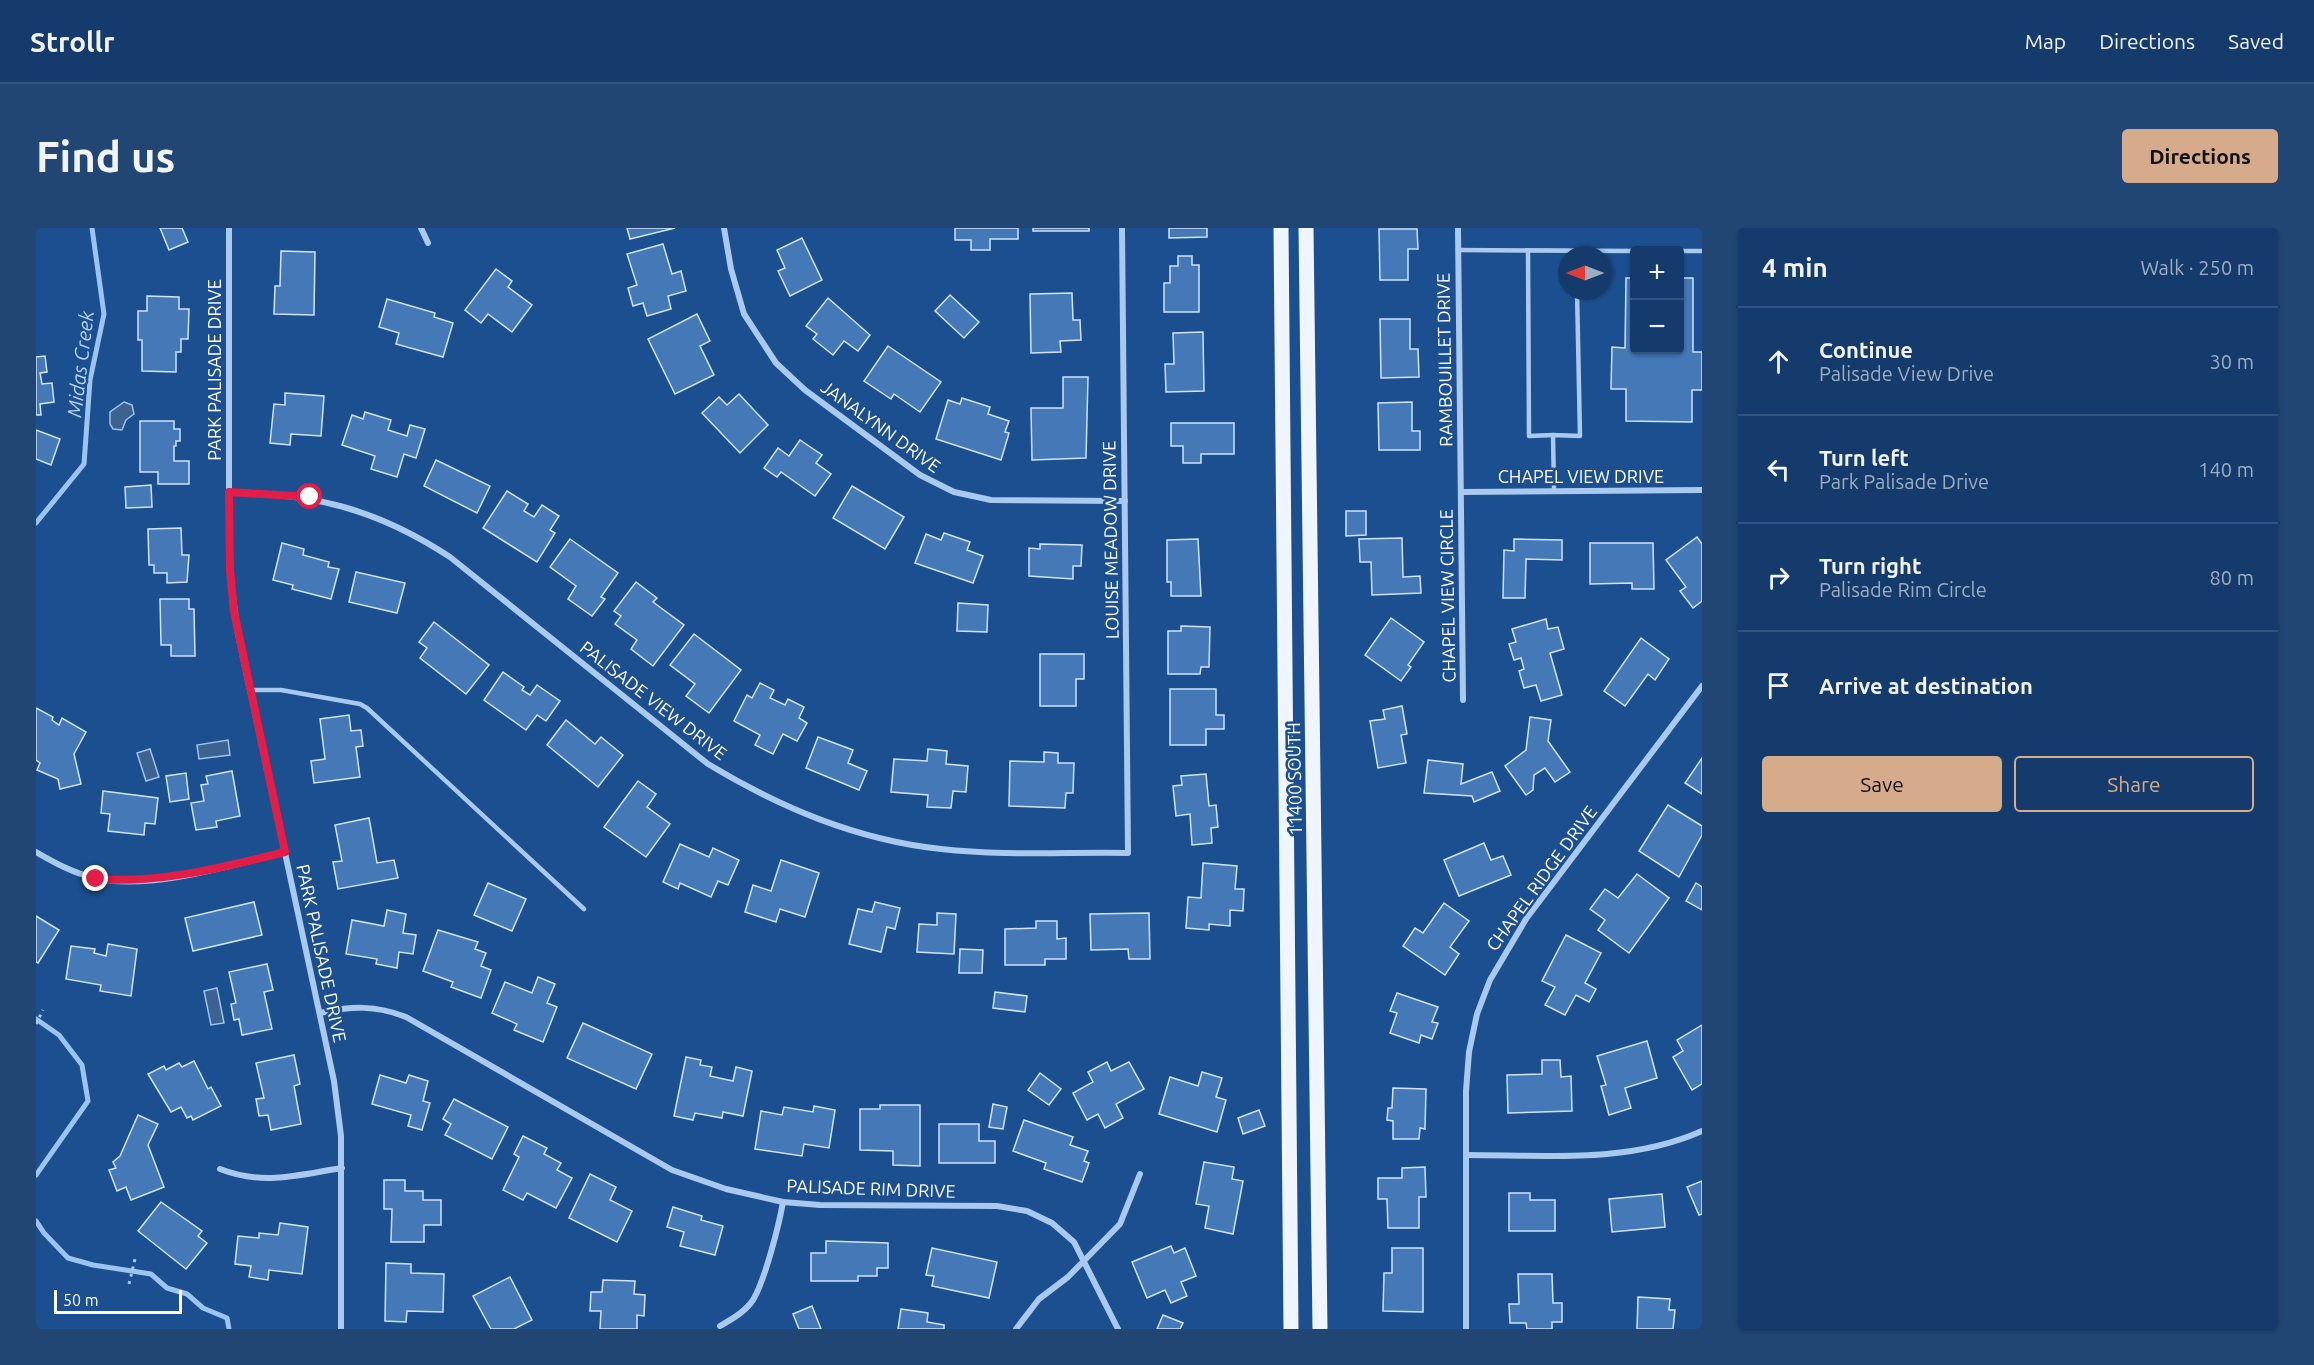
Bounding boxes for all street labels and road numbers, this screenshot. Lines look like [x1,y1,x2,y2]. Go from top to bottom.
street label: RAMBOUILLET DRIVE [1432,273,1456,447]
street label: PARK PALISADE DRIVE [204,279,224,461]
street label: JANALYNN DRIVE [817,376,945,476]
street label: LOUISE MEADOW DRIVE [1098,441,1122,639]
street label: CHAPEL VIEW DRIVE [1498,466,1664,486]
street label: CHAPEL VIEW CIRCLE [1435,509,1459,683]
street label: PALISADE VIEW DRIVE [577,637,731,763]
street label: 11400 SOUTH [1283,722,1305,836]
street label: CHAPEL RIDGE DRIVE [1482,802,1600,954]
street label: PARK PALISADE DRIVE [293,862,351,1044]
street label: PALISADE RIM DRIVE [786,1175,956,1201]

